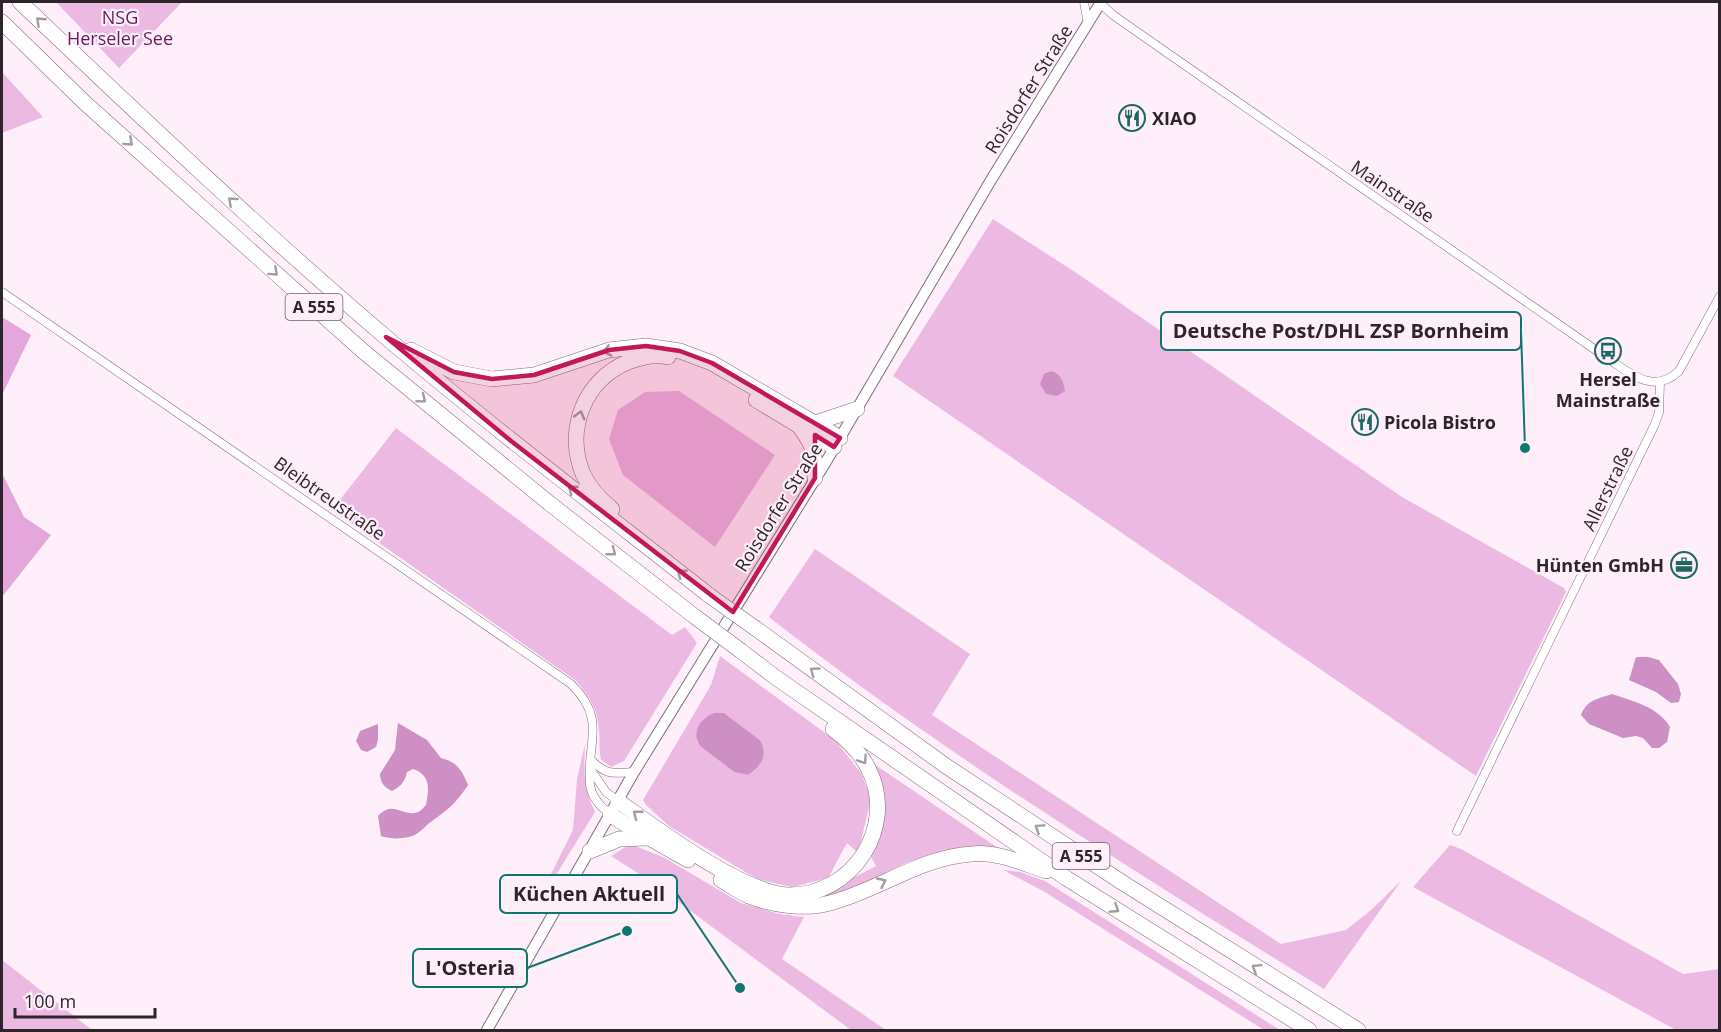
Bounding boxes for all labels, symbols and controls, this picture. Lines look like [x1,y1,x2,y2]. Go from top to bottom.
park label: NSG Herseler See [67,5,173,50]
one-way arrow [36,17,47,28]
street label: Roisdorfer Straße [979,20,1077,158]
restaurant icon: XIAO [1117,103,1147,133]
place label: XIAO [1152,106,1197,130]
one-way arrow [122,135,132,146]
street label: Mainstraße [1347,154,1439,228]
one-way arrow [229,197,239,208]
one-way arrow [267,265,278,276]
road number: A 555 [286,294,342,320]
callout: Deutsche Post/DHL ZSP Bornheim [1161,312,1521,350]
text: Deutsche Post/DHL ZSP Bornheim [1173,317,1509,344]
bus stop icon: Hersel Mainstraße [1593,336,1623,366]
one-way arrow [603,344,613,357]
place label: Hersel Mainstraße [1556,367,1660,412]
one-way arrow [415,392,426,403]
restaurant icon: Picola Bistro [1350,407,1380,437]
one-way arrow [573,410,585,420]
place label: Picola Bistro [1384,410,1496,434]
street label: Roisdorfer Straße [729,438,827,576]
street label: Allerstraße [1576,442,1638,534]
street label: Bleibtreustraße [270,451,390,545]
one-way arrow [568,485,579,496]
one-way arrow [605,544,616,555]
office icon: Hünten GmbH [1669,550,1699,580]
place label: Hünten GmbH [1536,553,1664,577]
one-way arrow [677,570,688,581]
one-way arrow [810,668,821,679]
one-way arrow [856,753,867,764]
one-way arrow [633,810,644,821]
one-way arrow [1035,824,1046,835]
road number: A 555 [1052,843,1110,869]
callout: Küchen Aktuell [500,875,677,913]
one-way arrow [875,878,886,890]
text: Küchen Aktuell [513,880,665,907]
one-way arrow [1109,902,1119,914]
callout: L'Osteria [413,949,527,987]
text: L'Osteria [425,954,515,981]
one-way arrow [1252,964,1263,975]
scale bar [15,981,154,1019]
text: 100 m [24,989,76,1013]

